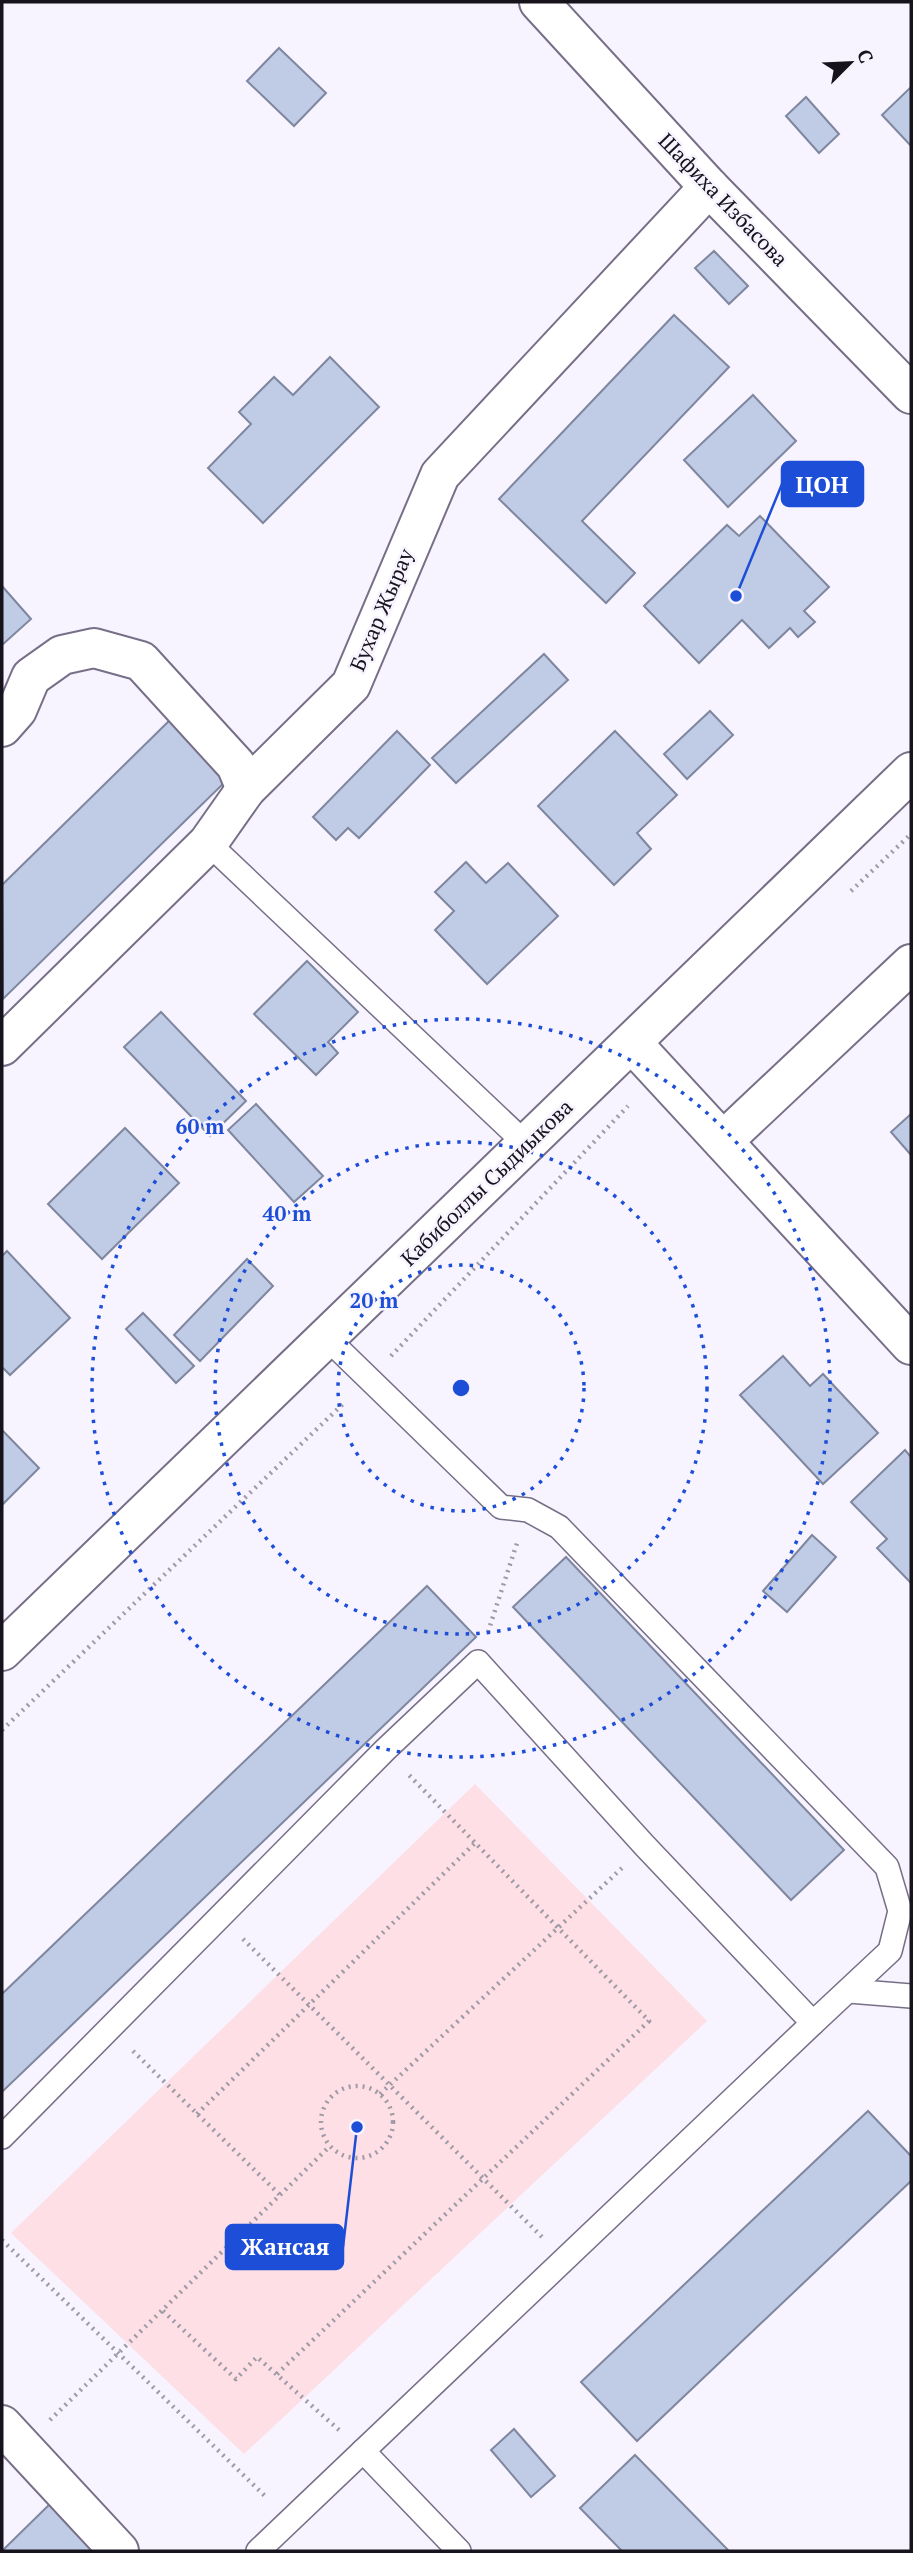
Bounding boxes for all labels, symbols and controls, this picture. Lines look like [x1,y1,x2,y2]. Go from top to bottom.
north arrow [815,28,885,98]
text: С [852,45,880,67]
street label: Шафиха Избасова [653,127,795,272]
callout: ЦОН [782,462,863,506]
text: ЦОН [796,469,849,500]
street label: Бухар Жырау [343,544,420,675]
street label: Кабиболлы Сыдиыкова [394,1093,579,1272]
text: 60 m [176,1112,225,1140]
text: 40 m [263,1199,312,1227]
text: 20 m [350,1286,399,1314]
centre of rings [449,1376,473,1400]
callout: Жансая [226,2225,343,2269]
text: Жансая [241,2231,330,2262]

